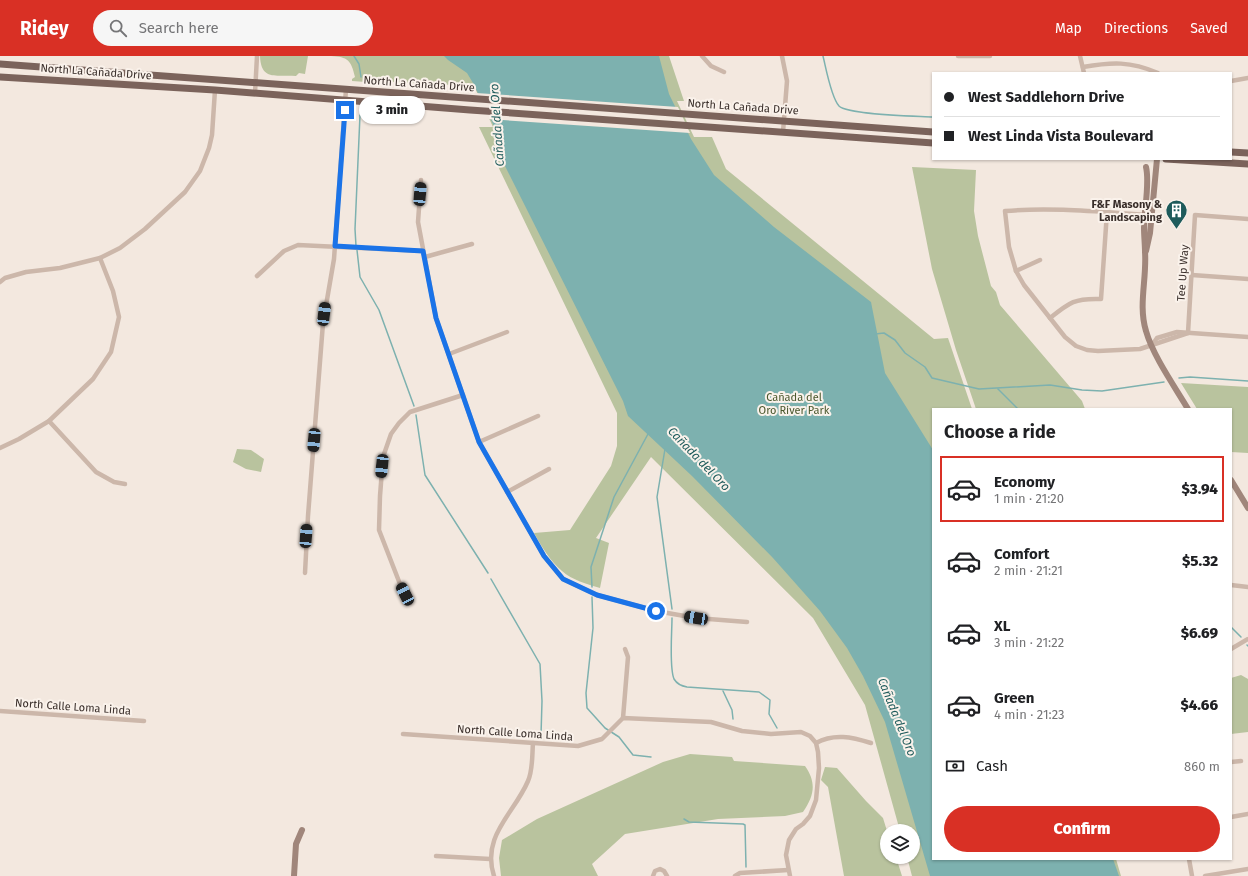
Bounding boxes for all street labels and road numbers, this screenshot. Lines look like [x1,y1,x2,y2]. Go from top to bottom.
street label: North La Cañada Drive [40,62,152,82]
street label: North La Cañada Drive [363,74,475,94]
street label: North La Cañada Drive [687,97,799,117]
street label: Tee Up Way [1175,244,1192,302]
street label: North Calle Loma Linda [15,696,131,718]
street label: North Calle Loma Linda [457,722,573,744]

